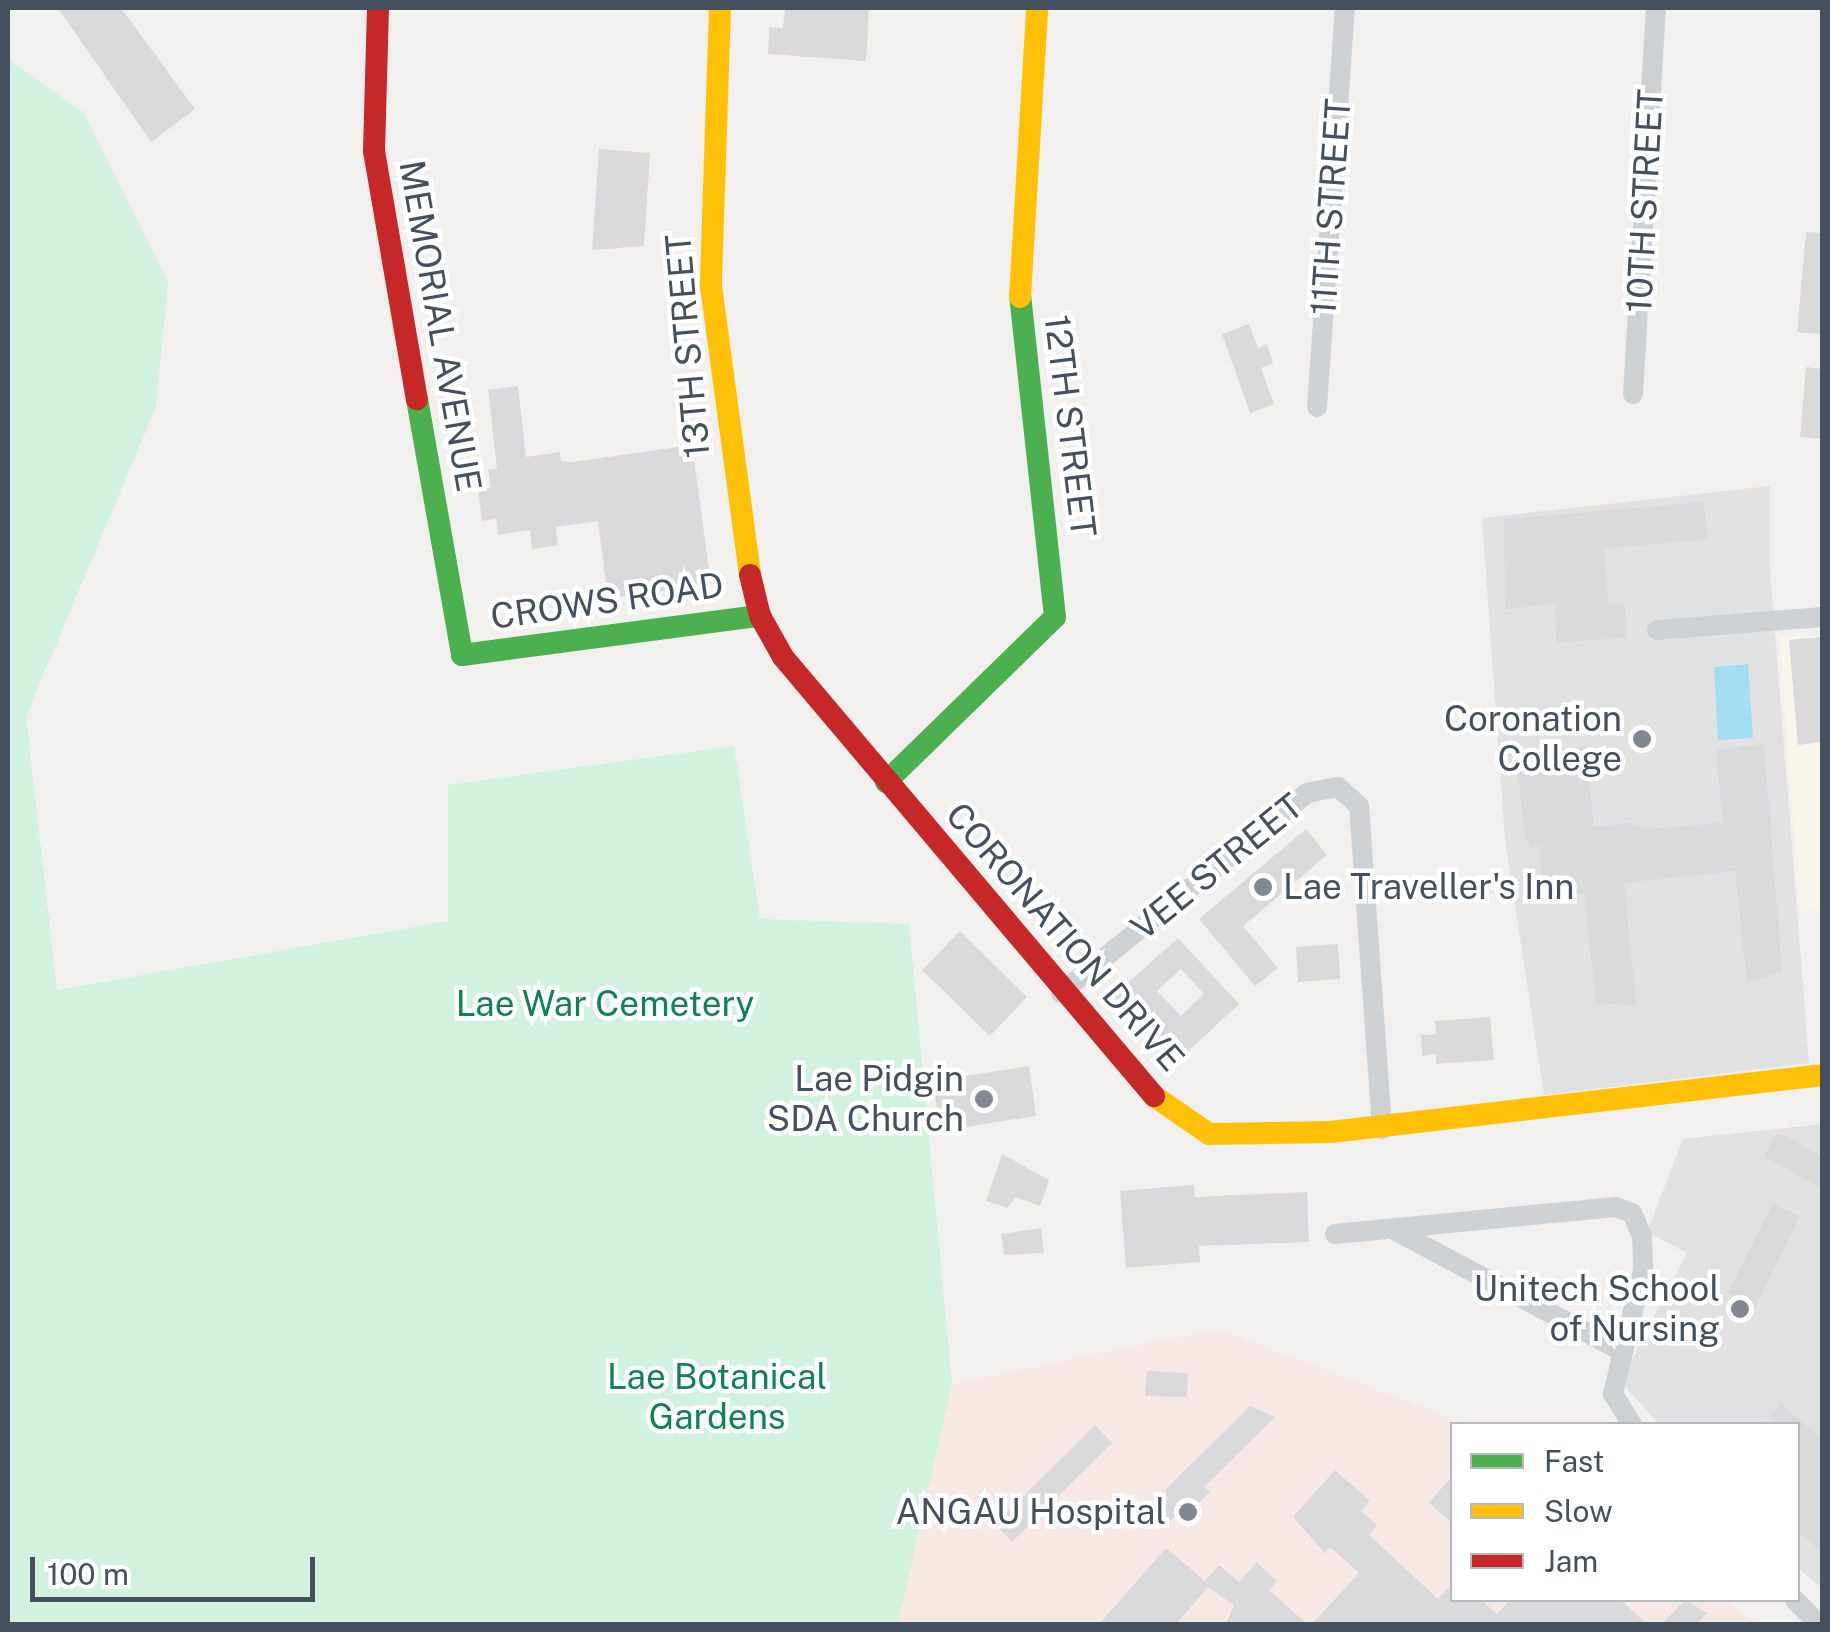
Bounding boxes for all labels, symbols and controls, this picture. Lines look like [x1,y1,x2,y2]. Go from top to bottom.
street label: 10TH STREET [1618,88,1672,314]
street label: 11TH STREET [1302,97,1360,317]
street label: MEMORIAL AVENUE [390,157,490,495]
street label: 13TH STREET [657,232,719,460]
street label: 12TH STREET [1036,312,1104,540]
street label: CROWS ROAD [488,564,726,638]
place label: Coronation College [1444,698,1622,780]
marker: Coronation College [1631,728,1653,750]
street label: VEE STREET [1123,785,1311,949]
street label: CORONATION DRIVE [937,794,1193,1080]
place label: Lae Traveller's Inn [1283,866,1575,908]
marker: Lae Traveller's Inn [1252,876,1274,898]
park label: Lae War Cemetery [455,983,755,1025]
place label: Lae Pidgin SDA Church [767,1058,964,1140]
marker: Lae Pidgin SDA Church [973,1088,995,1110]
place label: Unitech School of Nursing [1474,1268,1720,1350]
marker: Unitech School of Nursing [1729,1298,1751,1320]
park label: Lae Botanical Gardens [607,1356,827,1438]
legend [1450,1422,1800,1602]
text: Fast [1544,1443,1604,1479]
place label: ANGAU Hospital [895,1491,1166,1533]
text: Slow [1544,1493,1613,1529]
marker: ANGAU Hospital [1175,1499,1201,1525]
scale bar [35,1537,320,1599]
text: Jam [1544,1543,1598,1579]
text: 100 m [47,1556,129,1592]

